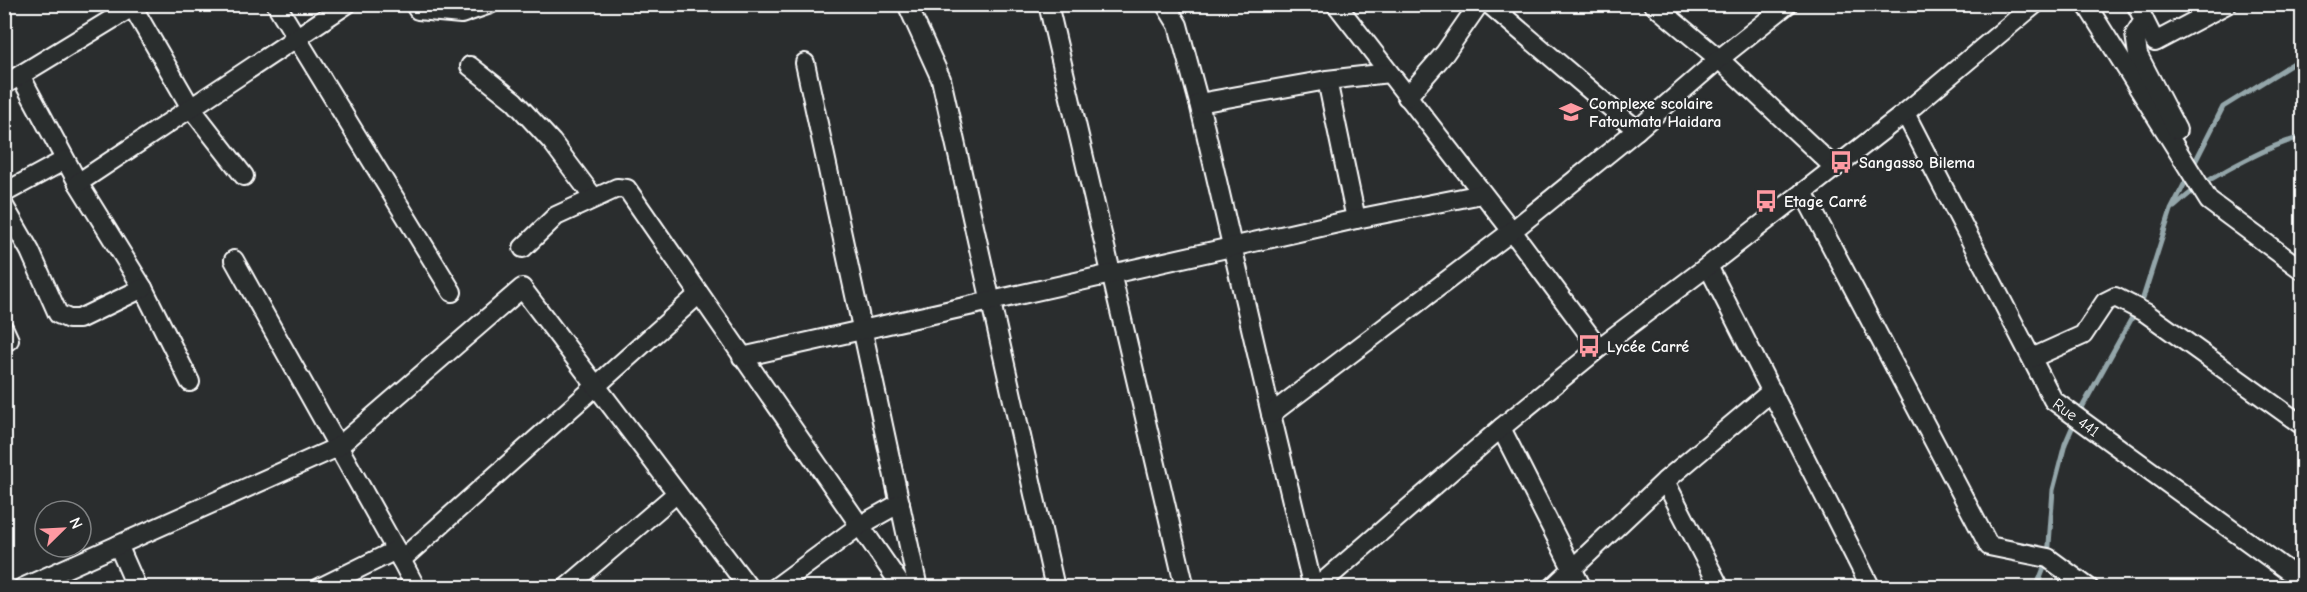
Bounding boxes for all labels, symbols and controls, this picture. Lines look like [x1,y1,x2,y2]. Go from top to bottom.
place label: Complexe scolaire Fatoumata Haidara [1589,95,1721,131]
school or university icon: Complexe scolaire Fatoumata Haidara [1558,99,1584,125]
bus stop icon: Sangasso Bilema [1828,149,1854,175]
place label: Sangasso Bilema [1859,154,1975,172]
bus stop icon: Etage Carré [1753,188,1779,214]
place label: Etage Carré [1784,193,1867,211]
bus stop icon: Lycée Carré [1576,333,1602,359]
place label: Lycée Carré [1607,338,1689,356]
street label: Rue 441 [2049,395,2103,441]
north arrow [33,499,93,559]
text: N [65,515,86,532]

